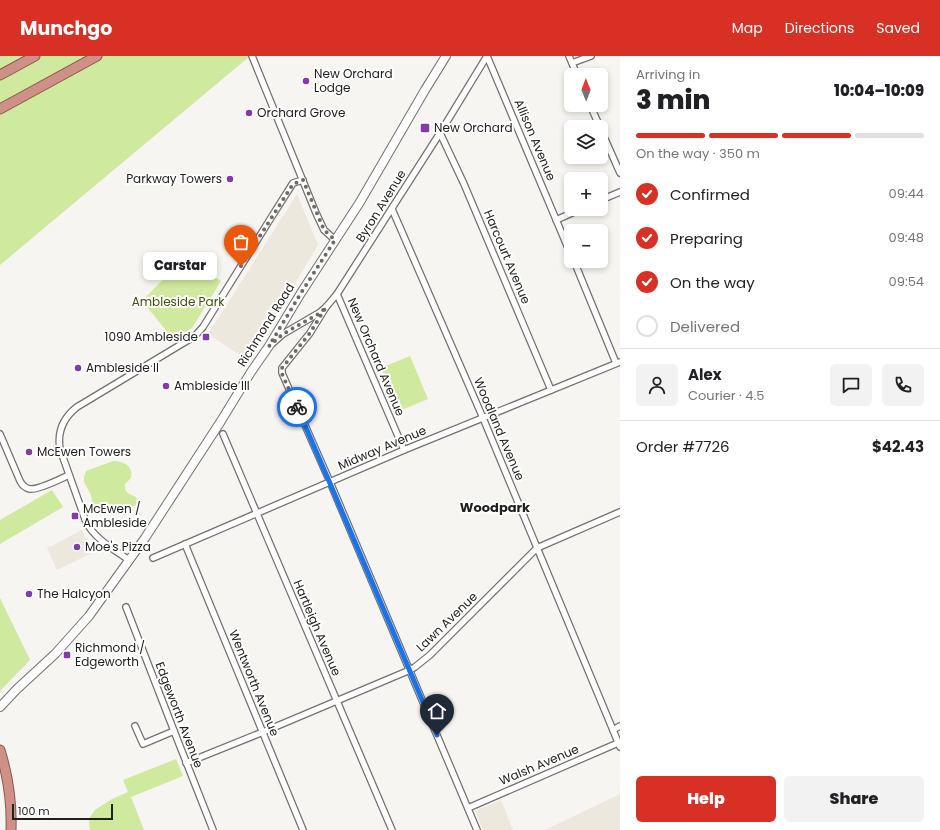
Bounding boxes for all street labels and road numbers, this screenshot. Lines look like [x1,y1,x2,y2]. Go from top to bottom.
street label: Allison Avenue [511,97,560,183]
street label: Byron Avenue [352,166,410,245]
street label: Harcourt Avenue [480,207,535,306]
street label: Richmond Road [233,280,298,370]
street label: New Orchard Avenue [344,295,409,418]
street label: Woodland Avenue [470,375,529,483]
street label: Midway Avenue [335,421,429,474]
street label: Hartleigh Avenue [290,577,345,678]
street label: Lawn Avenue [412,588,481,655]
street label: Wentworth Avenue [225,627,284,739]
street label: Edgeworth Avenue [151,659,207,770]
street label: Walsh Avenue [496,740,581,789]

